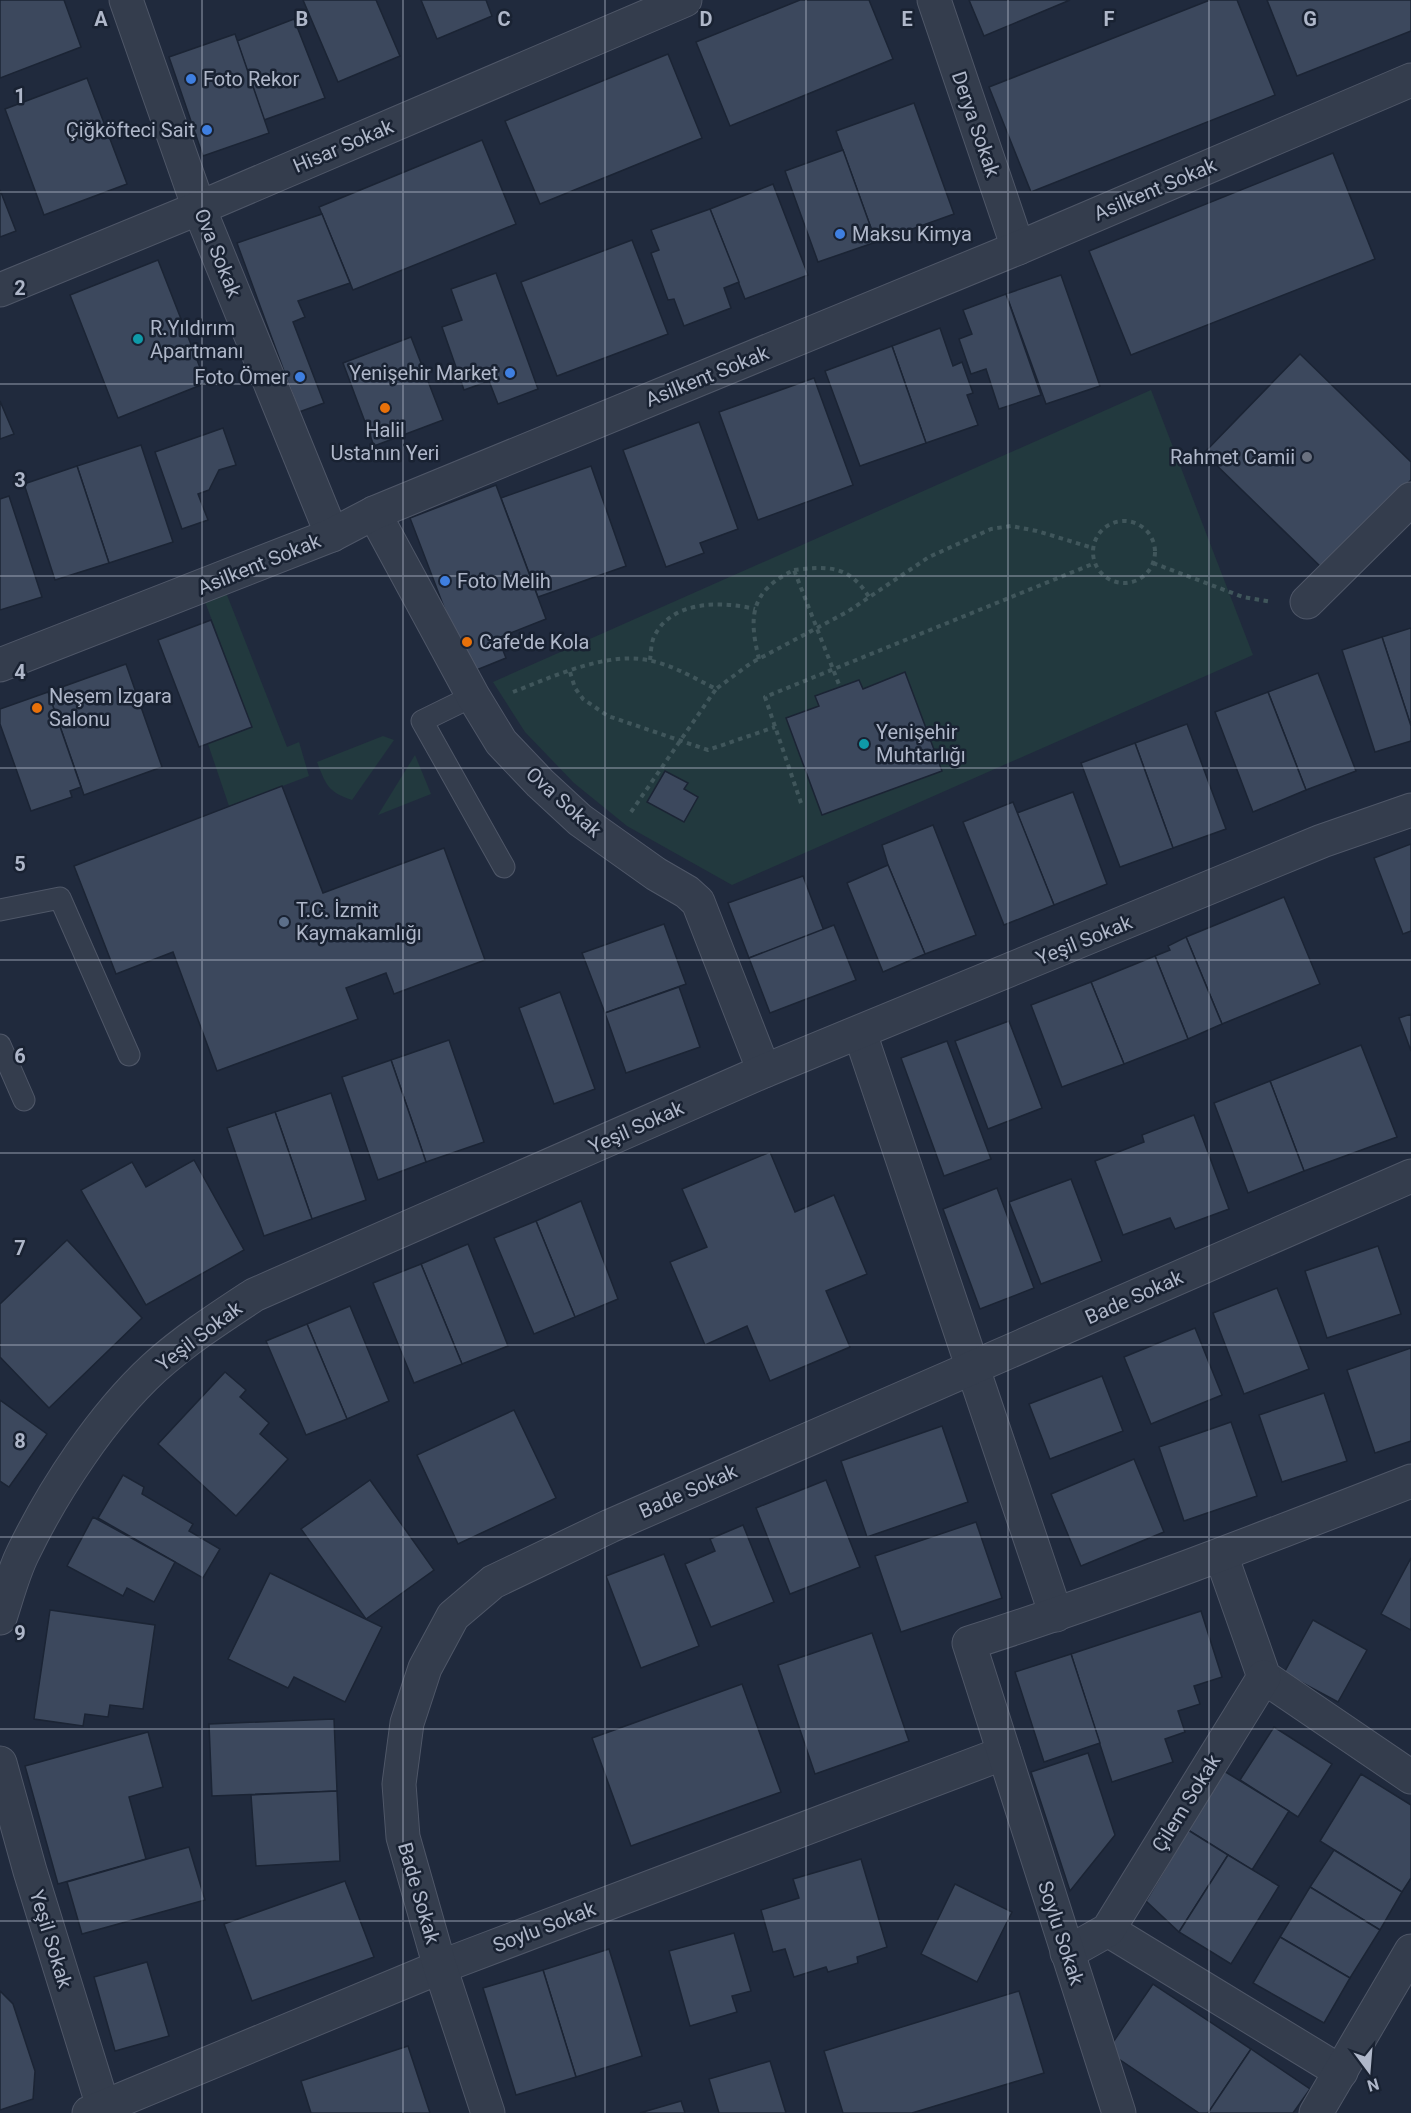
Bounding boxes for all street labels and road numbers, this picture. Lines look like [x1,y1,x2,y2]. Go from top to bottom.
street label: Derya Sokak [947,68,1006,181]
street label: Hisar Sokak [289,114,397,178]
street label: Asilkent Sokak [1090,152,1221,226]
street label: Ova Sokak [189,205,247,302]
street label: Asilkent Sokak [642,340,773,412]
street label: Asilkent Sokak [194,528,325,600]
street label: Ova Sokak [521,762,607,843]
street label: Yeşil Sokak [1032,910,1136,970]
street label: Yeşil Sokak [585,1095,688,1159]
street label: Bade Sokak [1081,1264,1187,1329]
street label: Yeşil Sokak [151,1295,247,1376]
street label: Bade Sokak [635,1458,741,1523]
street label: Çilem Sokak [1147,1749,1226,1856]
street label: Bade Sokak [393,1839,445,1947]
street label: Soylu Sokak [1033,1878,1089,1989]
street label: Yeşil Sokak [25,1887,78,1992]
street label: Soylu Sokak [489,1896,599,1958]

